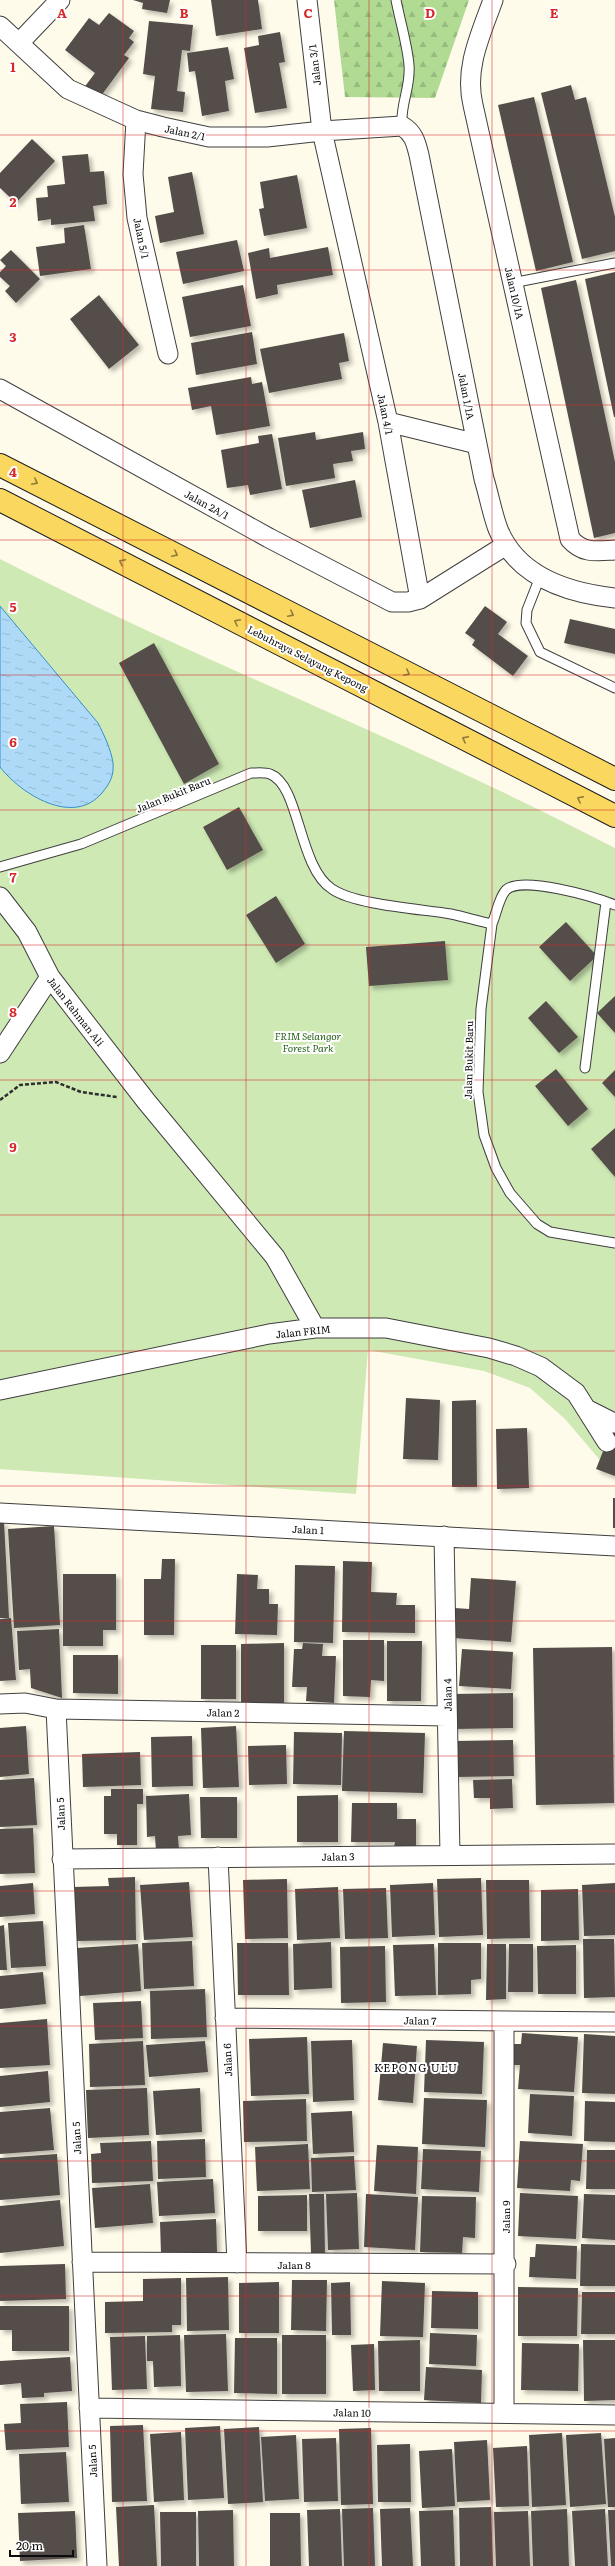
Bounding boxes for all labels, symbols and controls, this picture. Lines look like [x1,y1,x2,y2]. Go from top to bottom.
text: A [57,3,67,22]
text: B [180,3,189,22]
text: C [303,3,313,22]
text: D [425,3,435,22]
text: E [550,3,559,22]
street label: Jalan 3/1 [304,44,324,86]
text: 1 [10,57,16,76]
street label: Jalan 2/1 [163,120,207,144]
text: 2 [10,192,17,211]
street label: Jalan 5/1 [130,216,154,260]
street label: Jalan 10/1A [502,265,528,321]
text: 3 [9,327,17,346]
street label: Jalan 1/1A [455,371,479,421]
street label: Jalan 4/1 [374,392,398,436]
text: 4 [9,462,17,481]
one-way arrow [30,478,38,485]
street label: Jalan 2A/1 [182,486,232,522]
one-way arrow [171,550,179,557]
one-way arrow [118,559,126,567]
text: 5 [9,597,17,616]
one-way arrow [287,609,294,616]
one-way arrow [234,619,241,627]
street label: Lebuhraya Selayang Kepong [245,621,371,695]
one-way arrow [403,668,410,676]
text: 6 [9,732,17,751]
one-way arrow [462,736,469,744]
street label: Jalan Bukit Baru [134,772,213,816]
one-way arrow [577,796,585,803]
text: 7 [9,867,17,886]
street label: Jalan Rahman Ali [44,973,108,1049]
text: 8 [9,1002,17,1021]
street label: Jalan Bukit Baru [460,1020,476,1100]
park label: FRIM Selangor Forest Park [275,1028,342,1055]
text: 9 [9,1137,17,1156]
street label: Jalan FRIM [275,1321,331,1341]
street label: Jalan 1 [292,1521,324,1537]
street label: Jalan 4 [439,1678,455,1712]
street label: Jalan 2 [206,1704,240,1720]
street label: Jalan 5 [52,1797,68,1831]
street label: Jalan 3 [321,1848,355,1864]
street label: Jalan 7 [403,2012,437,2028]
street label: Jalan 6 [219,2042,235,2077]
district label: KEPONG ULU [374,2059,458,2075]
street label: Jalan 5 [68,2121,84,2155]
street label: Jalan 9 [498,2200,513,2234]
street label: Jalan 8 [277,2257,311,2272]
street label: Jalan 10 [333,2404,371,2420]
street label: Jalan 5 [84,2444,100,2478]
scale bar [10,2532,73,2558]
text: 20 m [16,2536,43,2554]

